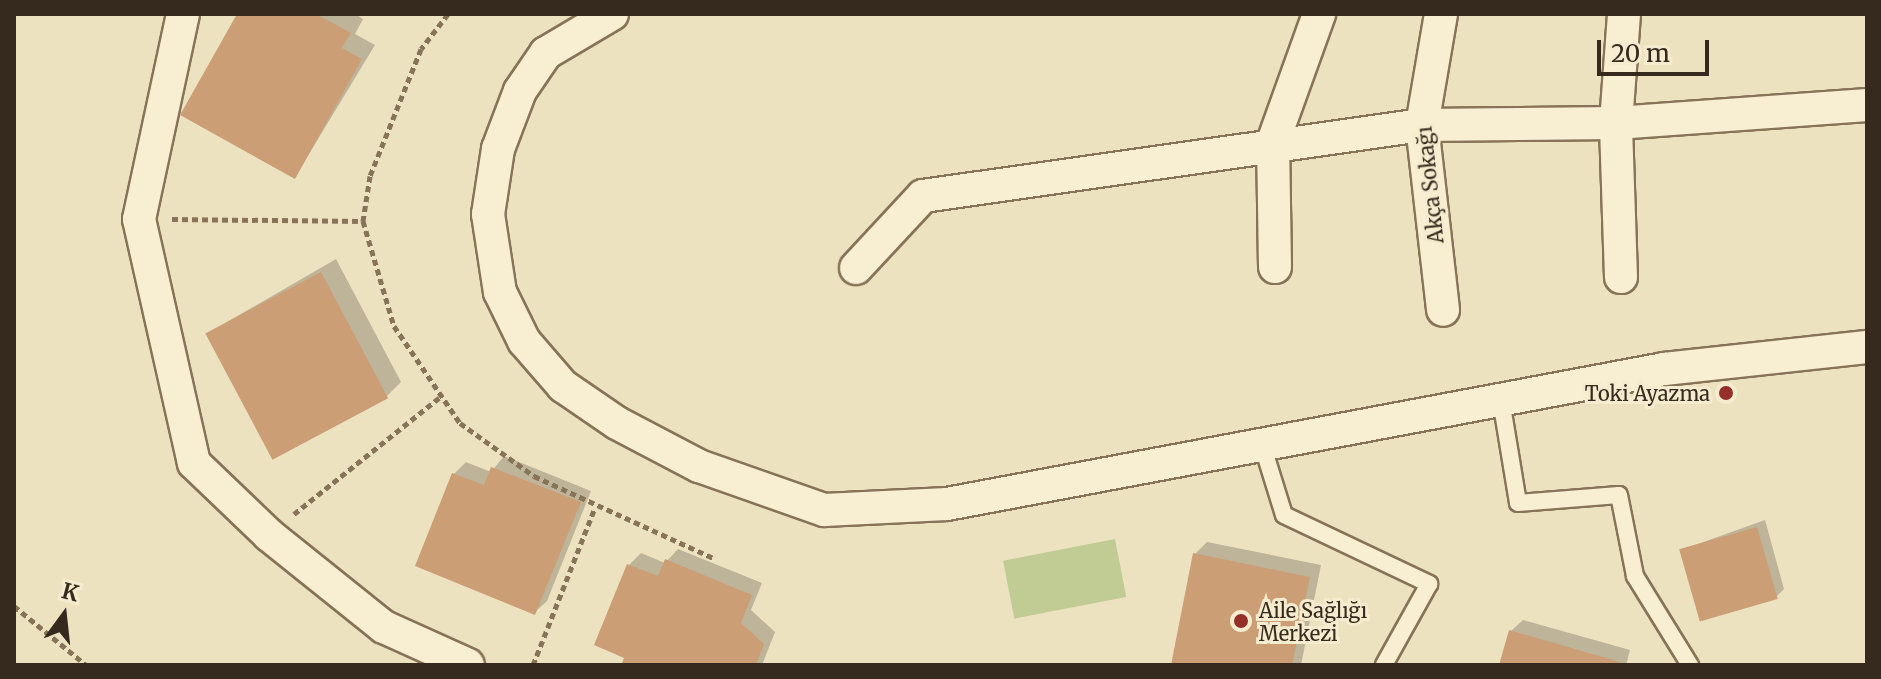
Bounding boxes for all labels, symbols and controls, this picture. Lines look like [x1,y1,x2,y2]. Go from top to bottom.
scale bar [1601,24,1713,74]
text: 20 m [1611,38,1670,69]
street label: Akça Sokağı [1412,125,1448,245]
place label: Toki Ayazma [1585,381,1710,405]
marker: Toki Ayazma [1717,384,1735,402]
north arrow [24,575,104,655]
text: K [59,576,82,607]
place label: Aile Sağlığı Merkezi [1259,598,1367,645]
marker: Aile Sağlığı Merkezi [1230,610,1252,632]

